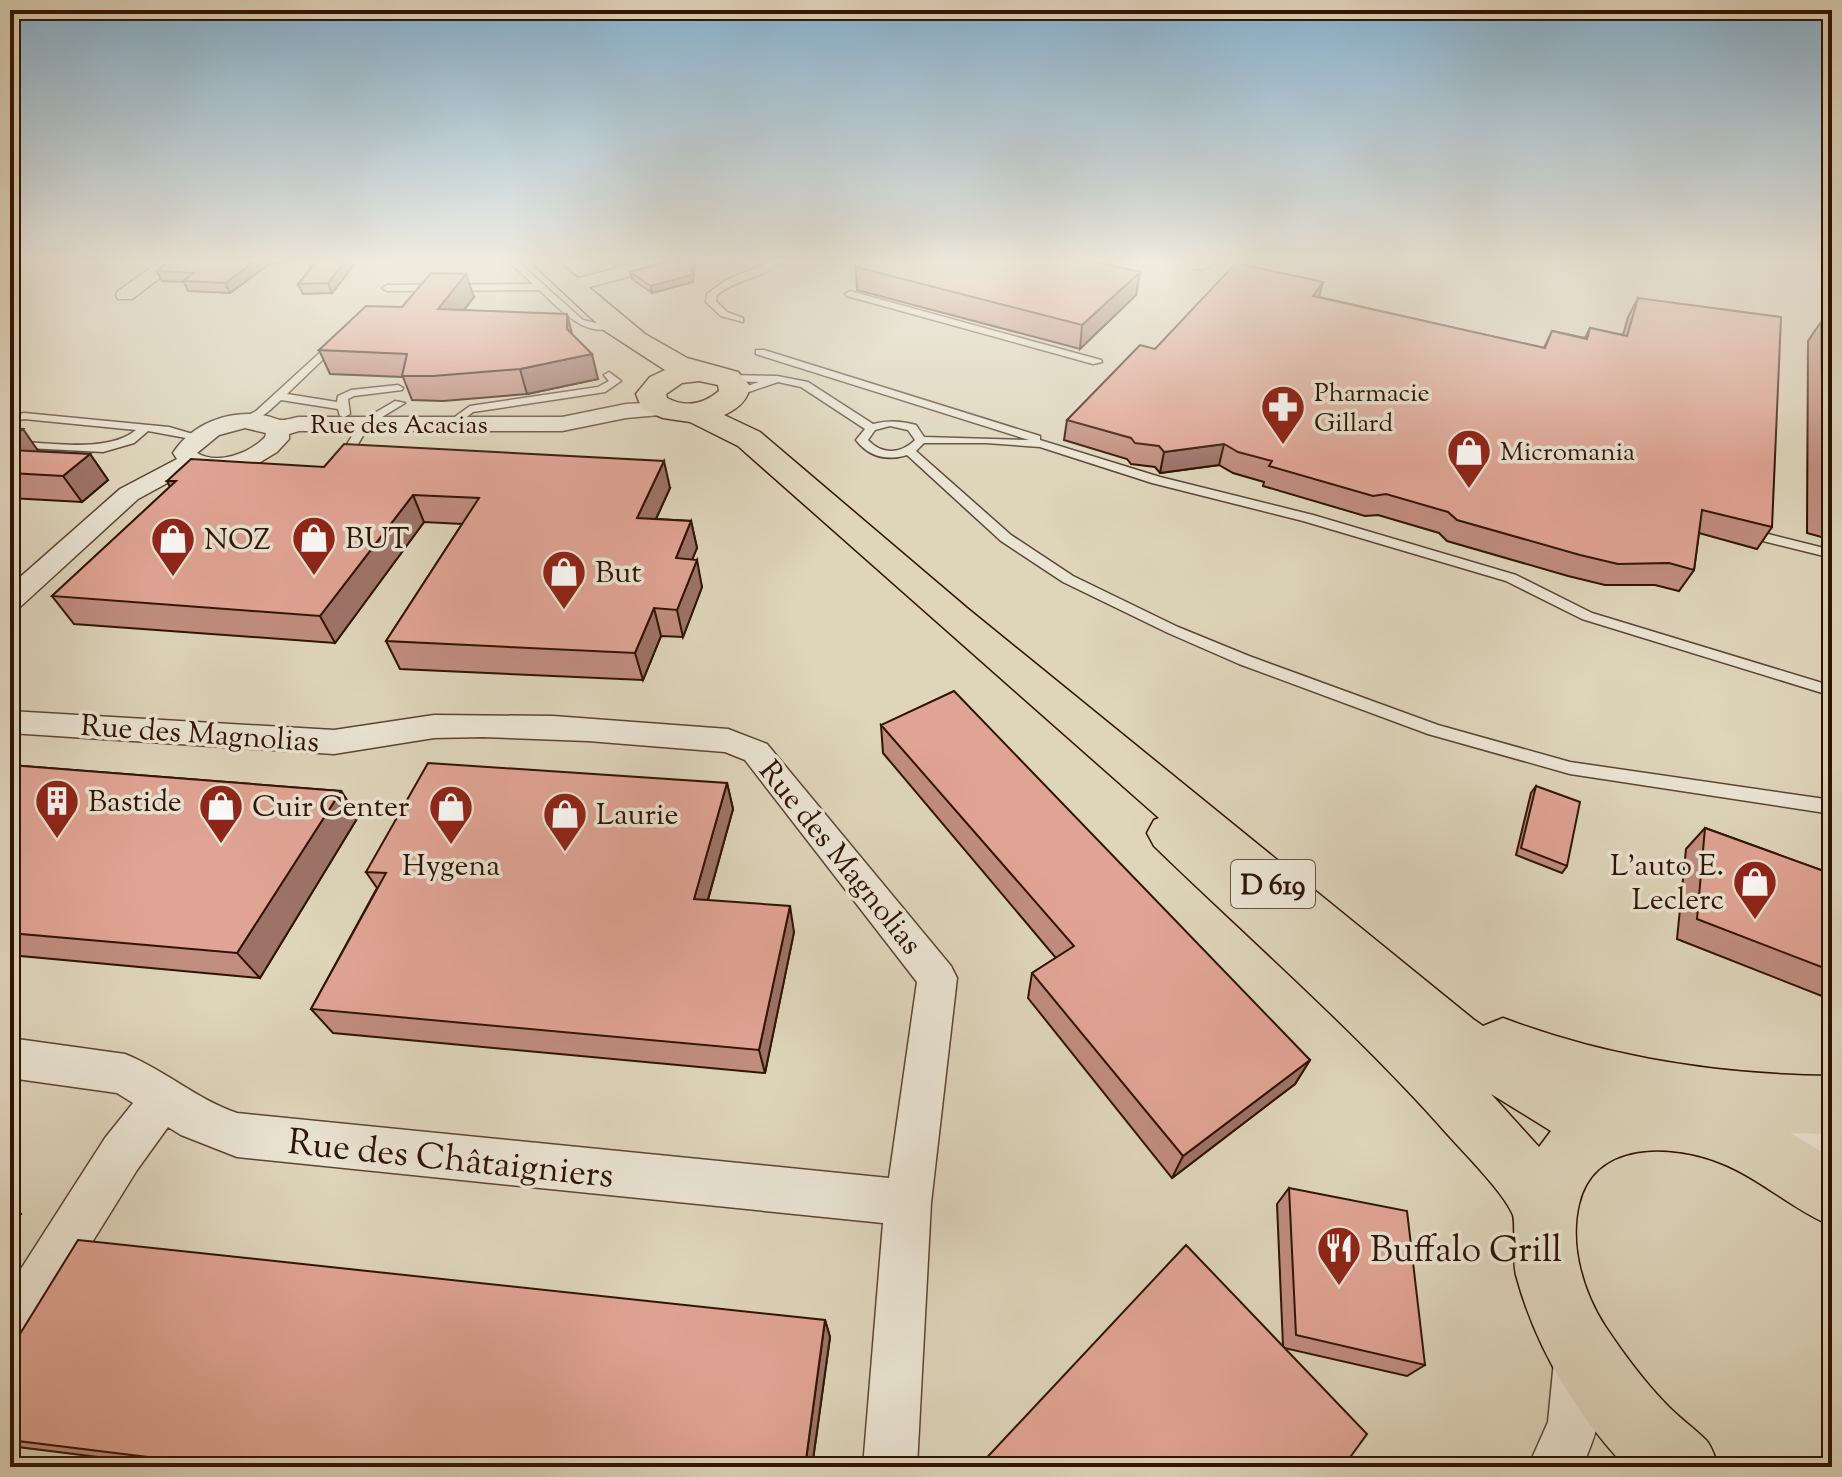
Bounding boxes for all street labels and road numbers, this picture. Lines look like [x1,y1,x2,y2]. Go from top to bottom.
street label: Rue des Acacias [310,408,488,445]
street label: Rue des Magnolias [79,706,321,765]
street label: Rue des Magnolias [747,752,931,965]
road number: D 619 [1231,860,1315,908]
street label: Rue des Châtaigniers [285,1118,616,1204]

